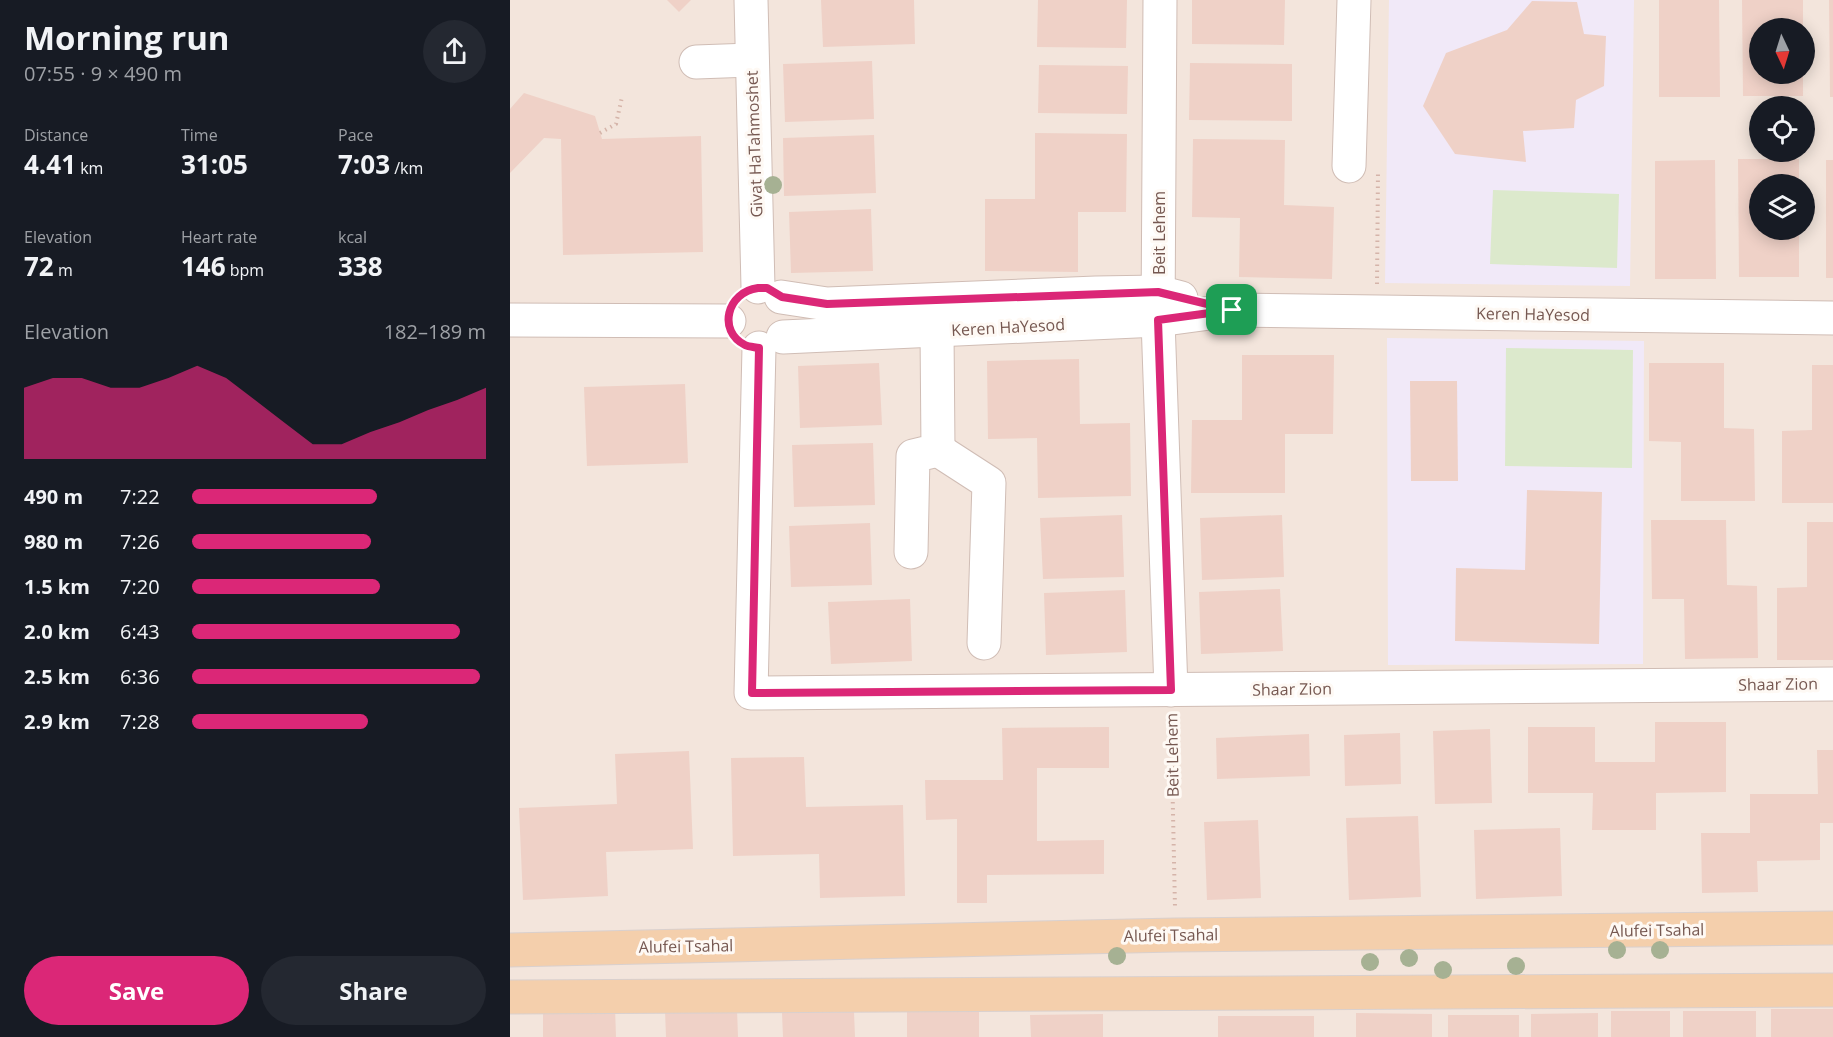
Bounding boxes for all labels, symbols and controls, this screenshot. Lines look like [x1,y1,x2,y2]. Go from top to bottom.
text: Morning run [24,15,230,60]
north arrow [1749,18,1815,84]
map controls [1749,18,1815,240]
button: share [423,20,486,83]
text: 07:55 · 9 × 490 m [24,60,182,87]
street label: Givat HaTahmoshet [740,70,768,218]
button: locate [1749,96,1815,162]
text: Distance [24,124,88,146]
text: Time [181,124,218,146]
text: Pace [338,124,373,146]
text: 4.41 [24,146,76,182]
text: 31:05 [181,146,248,182]
text: 7:03 [338,146,390,182]
text: km [76,157,103,179]
text: /km [390,157,423,179]
button: layers [1749,174,1815,240]
street label: Beit Lehem [1148,191,1170,275]
text: Elevation [24,226,92,248]
text: Heart rate [181,226,257,248]
text: kcal [338,226,367,248]
text: 72 [24,248,54,284]
text: 146 [181,248,226,284]
text: 338 [338,248,383,284]
text: m [54,259,73,281]
text: bpm [226,259,264,281]
pin [1206,284,1257,335]
icon: arrive [1215,293,1248,326]
street label: Keren HaYesod [1476,302,1590,326]
street label: Keren HaYesod [951,313,1065,341]
text: Elevation [24,318,109,345]
text: 182–189 m [384,318,486,345]
text: 490 m [24,483,83,510]
text: 7:22 [120,483,160,510]
text: 980 m [24,528,83,555]
text: 7:26 [120,528,160,555]
text: 1.5 km [24,573,90,600]
text: 7:20 [120,573,160,600]
text: 2.0 km [24,618,90,645]
text: 6:43 [120,618,160,645]
text: 2.5 km [24,663,90,690]
text: 6:36 [120,663,160,690]
street label: Shaar Zion [1738,672,1818,696]
street label: Shaar Zion [1252,677,1332,701]
text: 2.9 km [24,708,90,735]
text: 7:28 [120,708,160,735]
street label: Beit Lehem [1160,713,1184,797]
street label: Alufei Tsahal [1610,918,1704,942]
street label: Alufei Tsahal [1124,923,1218,947]
street label: Alufei Tsahal [639,934,733,958]
button: Save [24,956,249,1025]
button: Share [261,956,486,1025]

